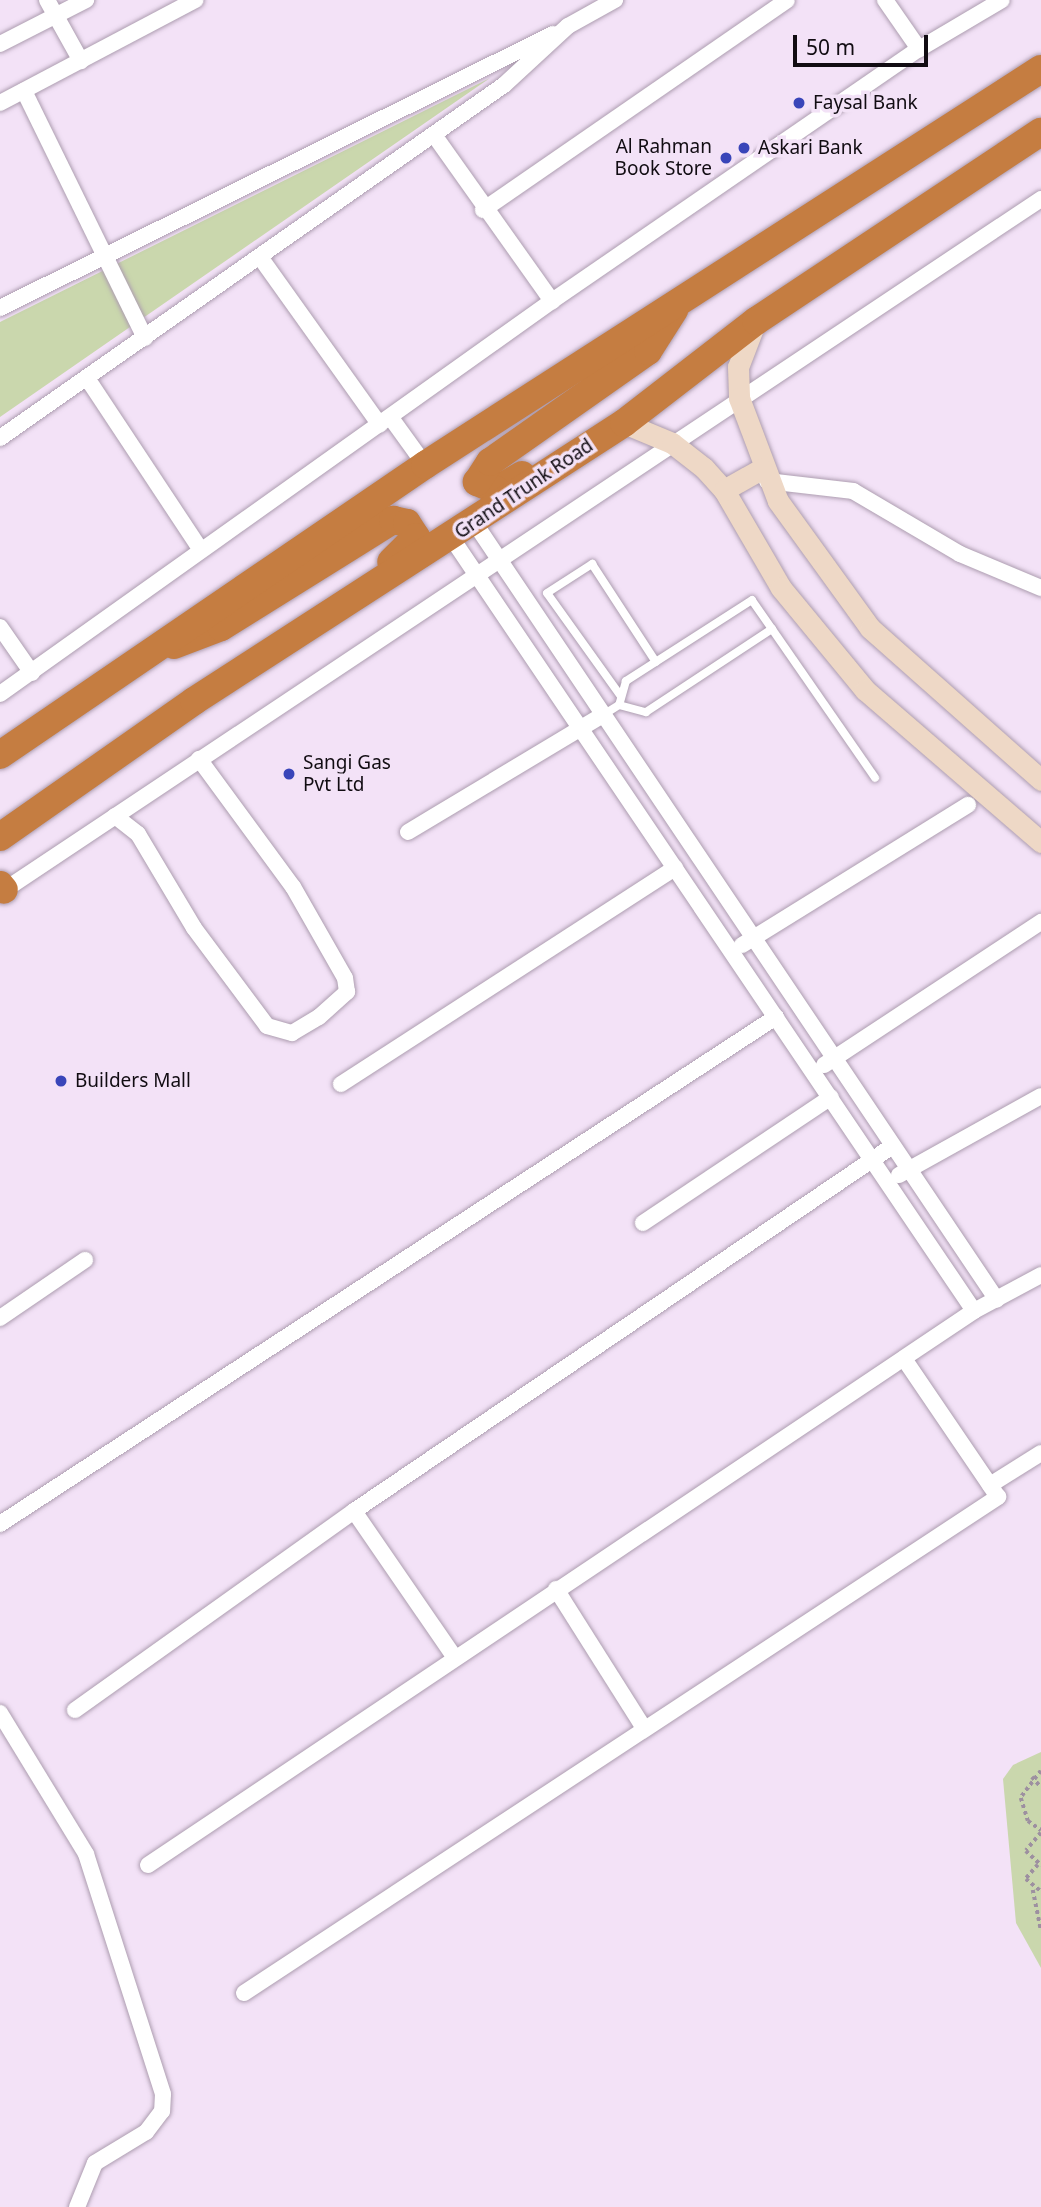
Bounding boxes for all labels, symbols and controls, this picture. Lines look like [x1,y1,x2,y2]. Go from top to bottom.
scale bar [796,21,931,65]
text: 50 m [806,33,855,61]
place label: Faysal Bank [813,92,918,114]
marker: Faysal Bank [791,95,807,111]
place label: Al Rahman Book Store [615,136,712,180]
place label: Askari Bank [758,137,863,159]
marker: Askari Bank [736,140,752,156]
marker: Al Rahman Book Store [718,150,734,166]
street label: Grand Trunk Road [450,434,598,544]
place label: Sangi Gas Pvt Ltd [303,752,391,796]
marker: Sangi Gas Pvt Ltd [281,766,297,782]
place label: Builders Mall [75,1070,191,1092]
marker: Builders Mall [53,1073,69,1089]

